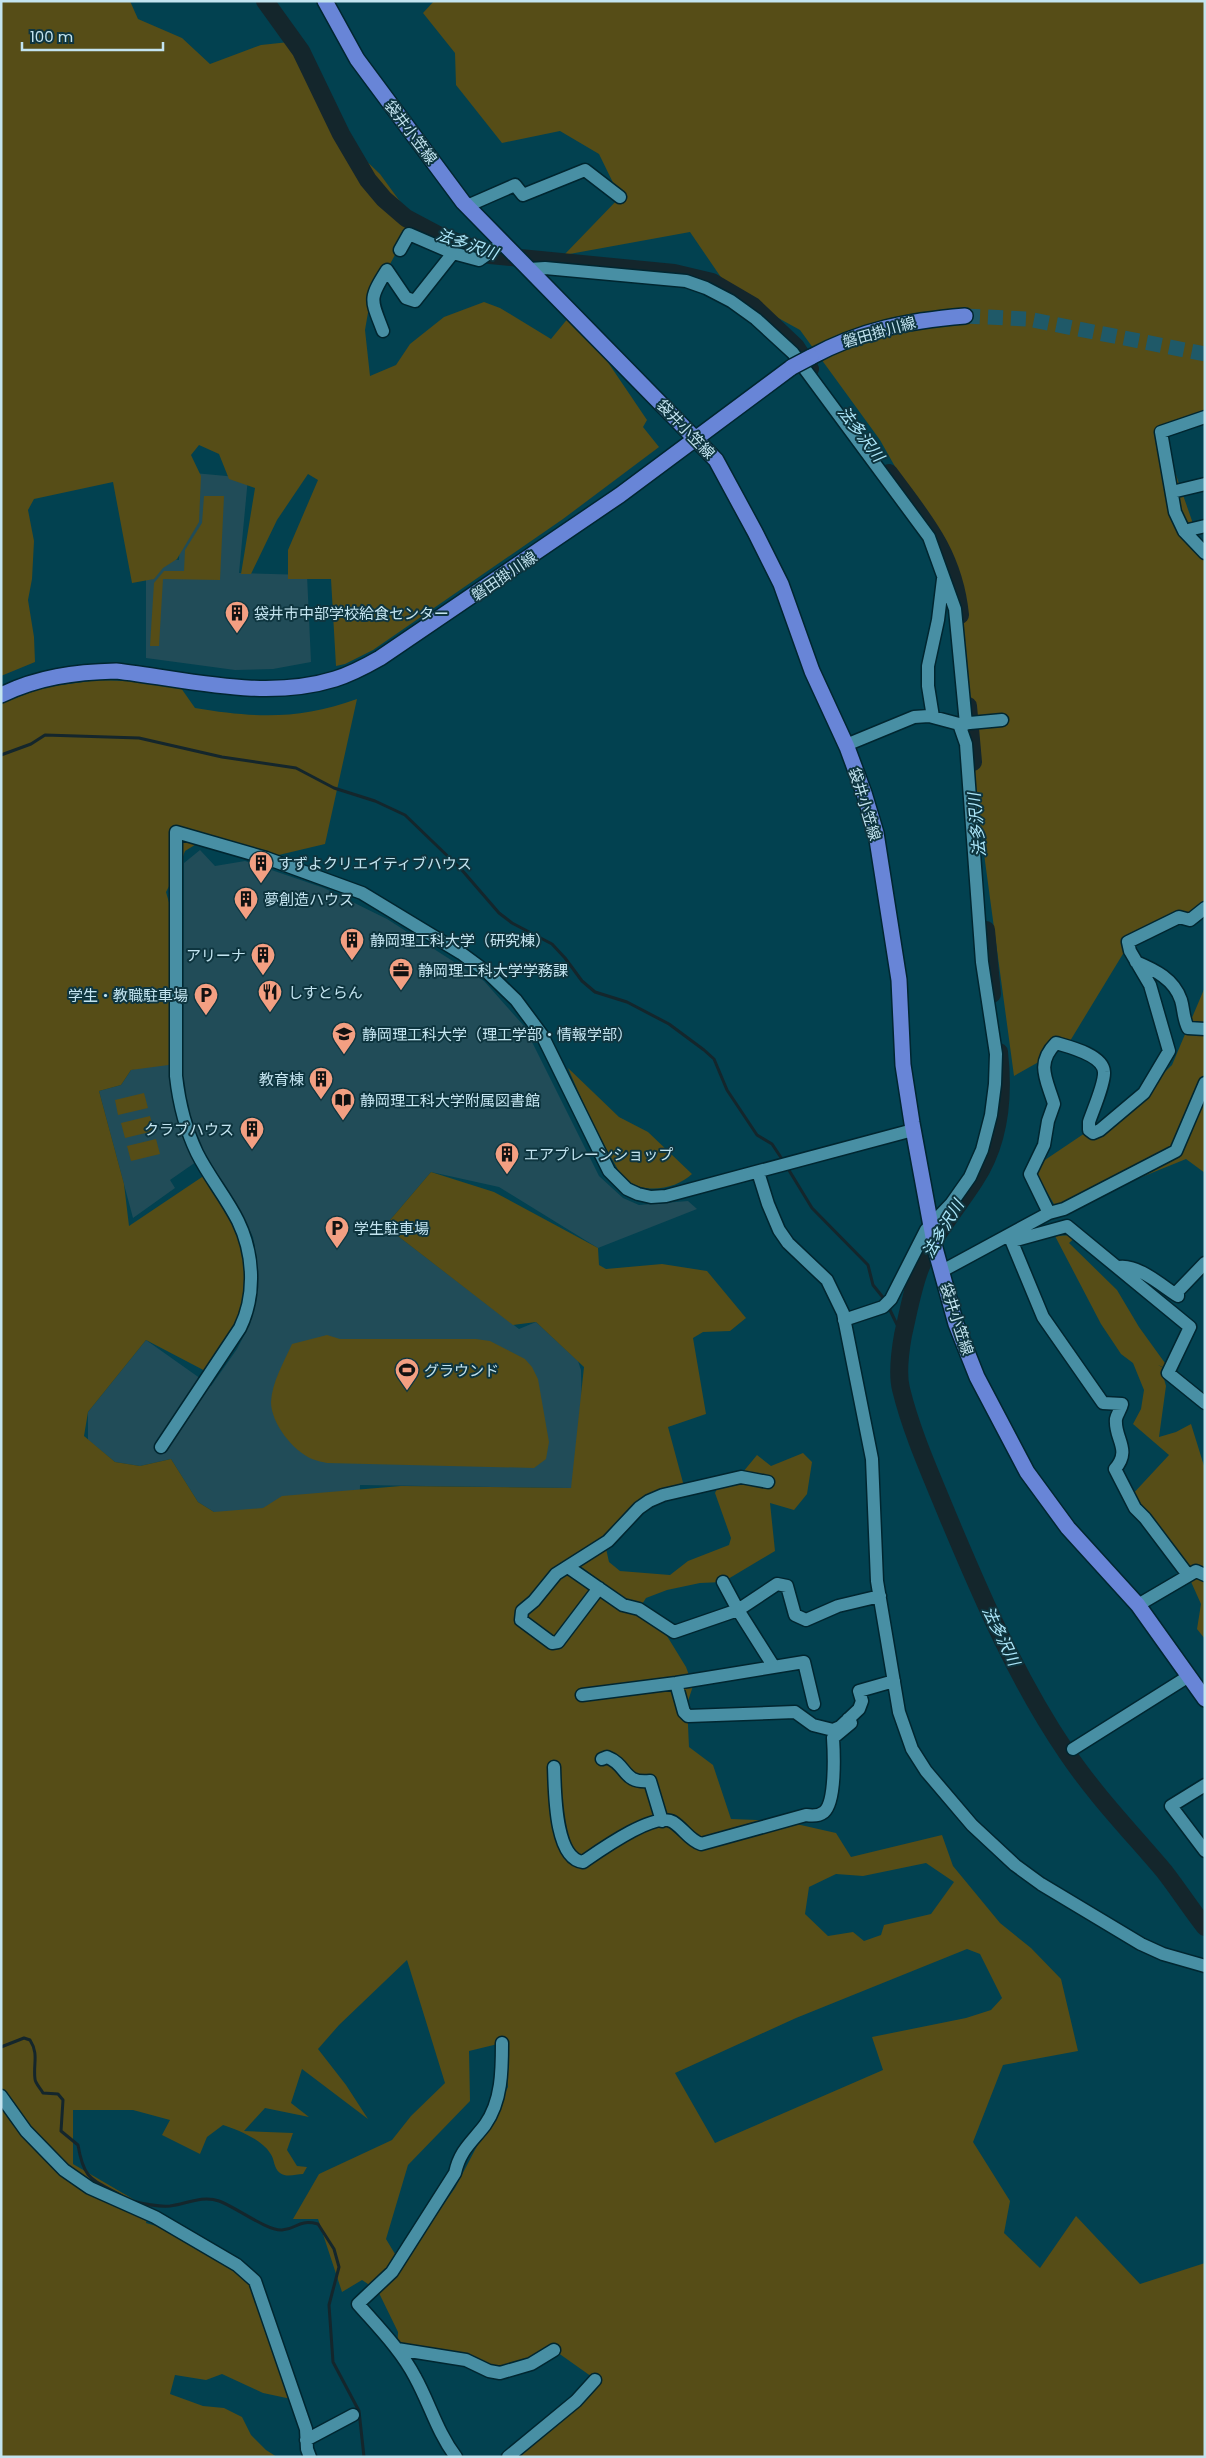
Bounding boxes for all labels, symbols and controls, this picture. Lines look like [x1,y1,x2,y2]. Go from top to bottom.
scale bar [22,20,164,52]
text: 100 m [30,26,73,47]
street label: 袋井小笠線 [380,96,442,168]
water label: 法多沢川 [433,223,503,266]
street label: 磐田掛川線 [840,312,918,352]
street label: 袋井小笠線 [652,395,720,463]
water label: 法多沢川 [833,402,891,468]
street label: 磐田掛川線 [467,546,541,606]
building icon: 袋井市中部学校給食センター [224,600,250,634]
place label: 袋井市中部学校給食センター [254,603,449,624]
street label: 袋井小笠線 [844,765,886,843]
water label: 法多沢川 [963,790,991,858]
building icon: すずよクリエイティブハウス [248,850,274,884]
place label: すずよクリエイティブハウス [278,853,472,874]
building icon: 夢創造ハウス [233,886,259,920]
place label: 夢創造ハウス [264,889,354,910]
building icon: 静岡理工科大学（研究棟） [339,927,365,961]
place label: 静岡理工科大学（研究棟） [370,930,550,951]
building icon: アリーナ [250,942,276,976]
place label: アリーナ [186,945,246,966]
office icon: 静岡理工科大学学務課 [388,957,414,991]
place label: 静岡理工科大学学務課 [418,960,568,981]
restaurant icon: しすとらん [257,979,283,1013]
parking icon: 学生・教職駐車場 [193,982,219,1016]
place label: しすとらん [288,982,363,1003]
place label: 学生・教職駐車場 [68,985,188,1006]
school or university icon: 静岡理工科大学（理工学部・情報学部） [331,1021,357,1055]
place label: 静岡理工科大学（理工学部・情報学部） [362,1024,632,1045]
building icon: 教育棟 [308,1066,334,1100]
place label: 教育棟 [259,1069,304,1090]
library icon: 静岡理工科大学附属図書館 [330,1087,356,1121]
place label: 静岡理工科大学附属図書館 [360,1090,540,1111]
building icon: クラブハウス [239,1116,265,1150]
place label: クラブハウス [144,1119,234,1140]
building icon: エアプレーンショップ [494,1141,520,1175]
place label: エアプレーンショップ [524,1144,673,1165]
water label: 法多沢川 [917,1194,970,1262]
parking icon: 学生駐車場 [324,1215,350,1249]
place label: 学生駐車場 [354,1218,429,1239]
street label: 袋井小笠線 [935,1280,979,1358]
sports icon: グラウンド [394,1357,420,1391]
place label: グラウンド [424,1360,499,1381]
water label: 法多沢川 [977,1602,1026,1672]

